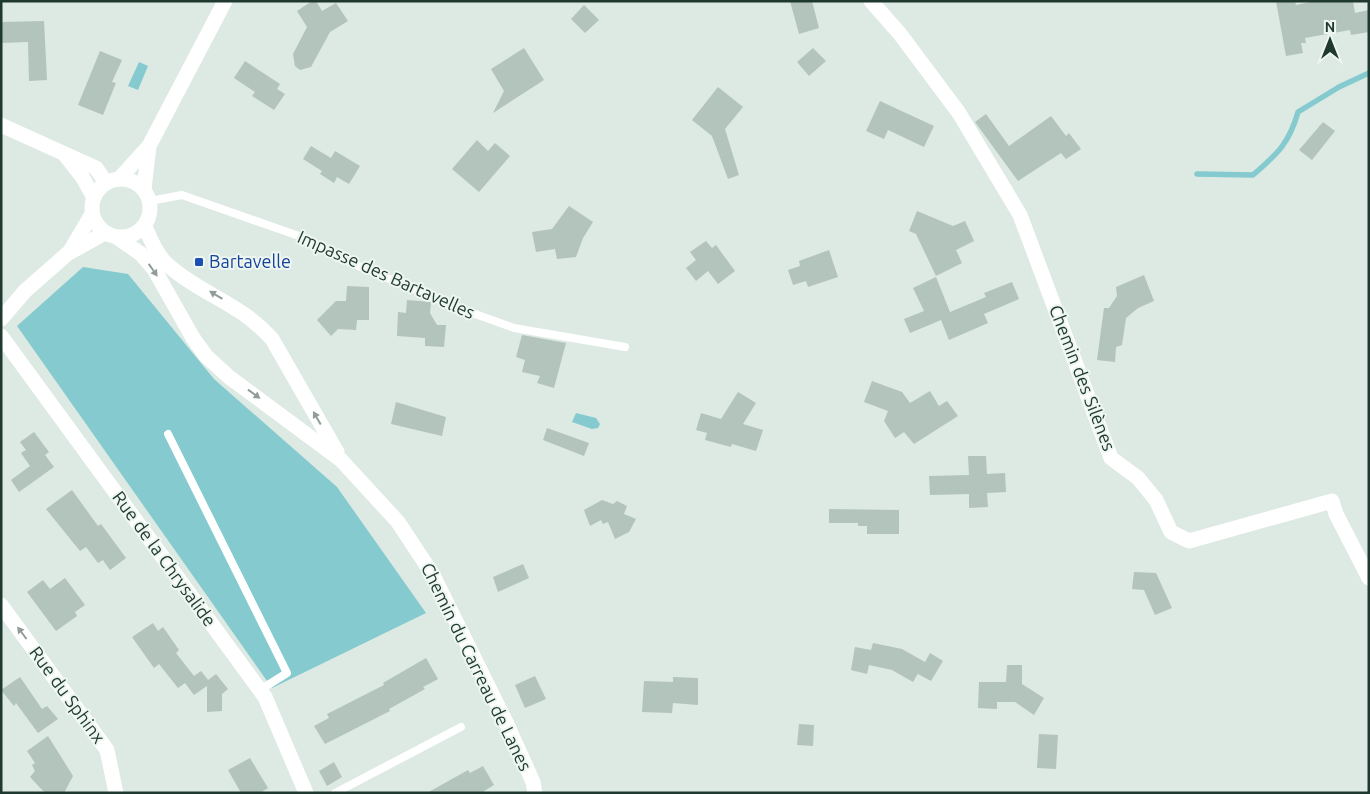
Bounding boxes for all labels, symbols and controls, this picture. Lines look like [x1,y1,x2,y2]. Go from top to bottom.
north arrow [1305,15,1355,65]
text: N [1325,19,1335,35]
street label: Impasse des Bartavelles [295,226,478,322]
place label: Bartavelle [209,251,291,271]
marker: Bartavelle [193,256,205,268]
one-way arrow [148,263,158,277]
one-way arrow [210,291,223,300]
street label: Chemin des Silènes [1046,302,1120,453]
one-way arrow [247,389,261,399]
one-way arrow [312,412,321,425]
street label: Rue de la Chrysalide [109,487,221,630]
street label: Chemin du Carreau de Lanes [418,559,536,774]
one-way arrow [16,627,27,640]
street label: Rue du Sphinx [26,642,110,747]

